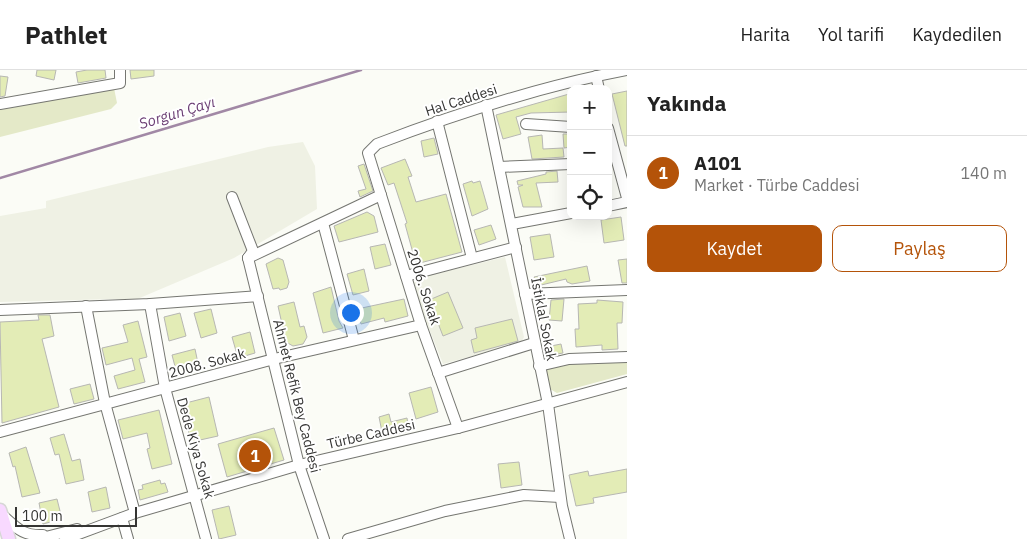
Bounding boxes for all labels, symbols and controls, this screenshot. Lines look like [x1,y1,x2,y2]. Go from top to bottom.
text: Pathlet [25,19,107,51]
text: Harita [741,23,790,46]
text: Yol tarifi [818,23,884,46]
text: Kaydedilen [912,23,1002,46]
street label: Hal Caddesi [423,80,499,120]
map controls [567,85,612,220]
button: + [567,85,612,130]
text: Yakında [647,89,727,117]
water label: Sorgun Çayı [136,92,217,133]
button: − [567,130,612,175]
text: A101 [694,151,741,175]
text: 1 [658,163,668,183]
text: 140 m [960,163,1007,183]
button: locate [567,175,612,220]
text: Market · Türbe Caddesi [694,175,860,195]
button: Kaydet [647,225,822,272]
button: Paylaş [832,225,1007,272]
street label: 2006. Sokak [403,247,445,328]
street label: İstiklal Sokak [527,276,561,363]
your location [338,300,364,326]
street label: Ahmet Refik Bey Caddesi [269,317,325,475]
street label: 2008. Sokak [167,344,248,382]
street label: Dede Kiya Sokak [173,395,219,501]
street label: Türbe Caddesi [325,415,417,453]
pin: 1 [239,437,271,475]
scale bar [15,504,138,527]
text: 100 m [22,507,63,525]

